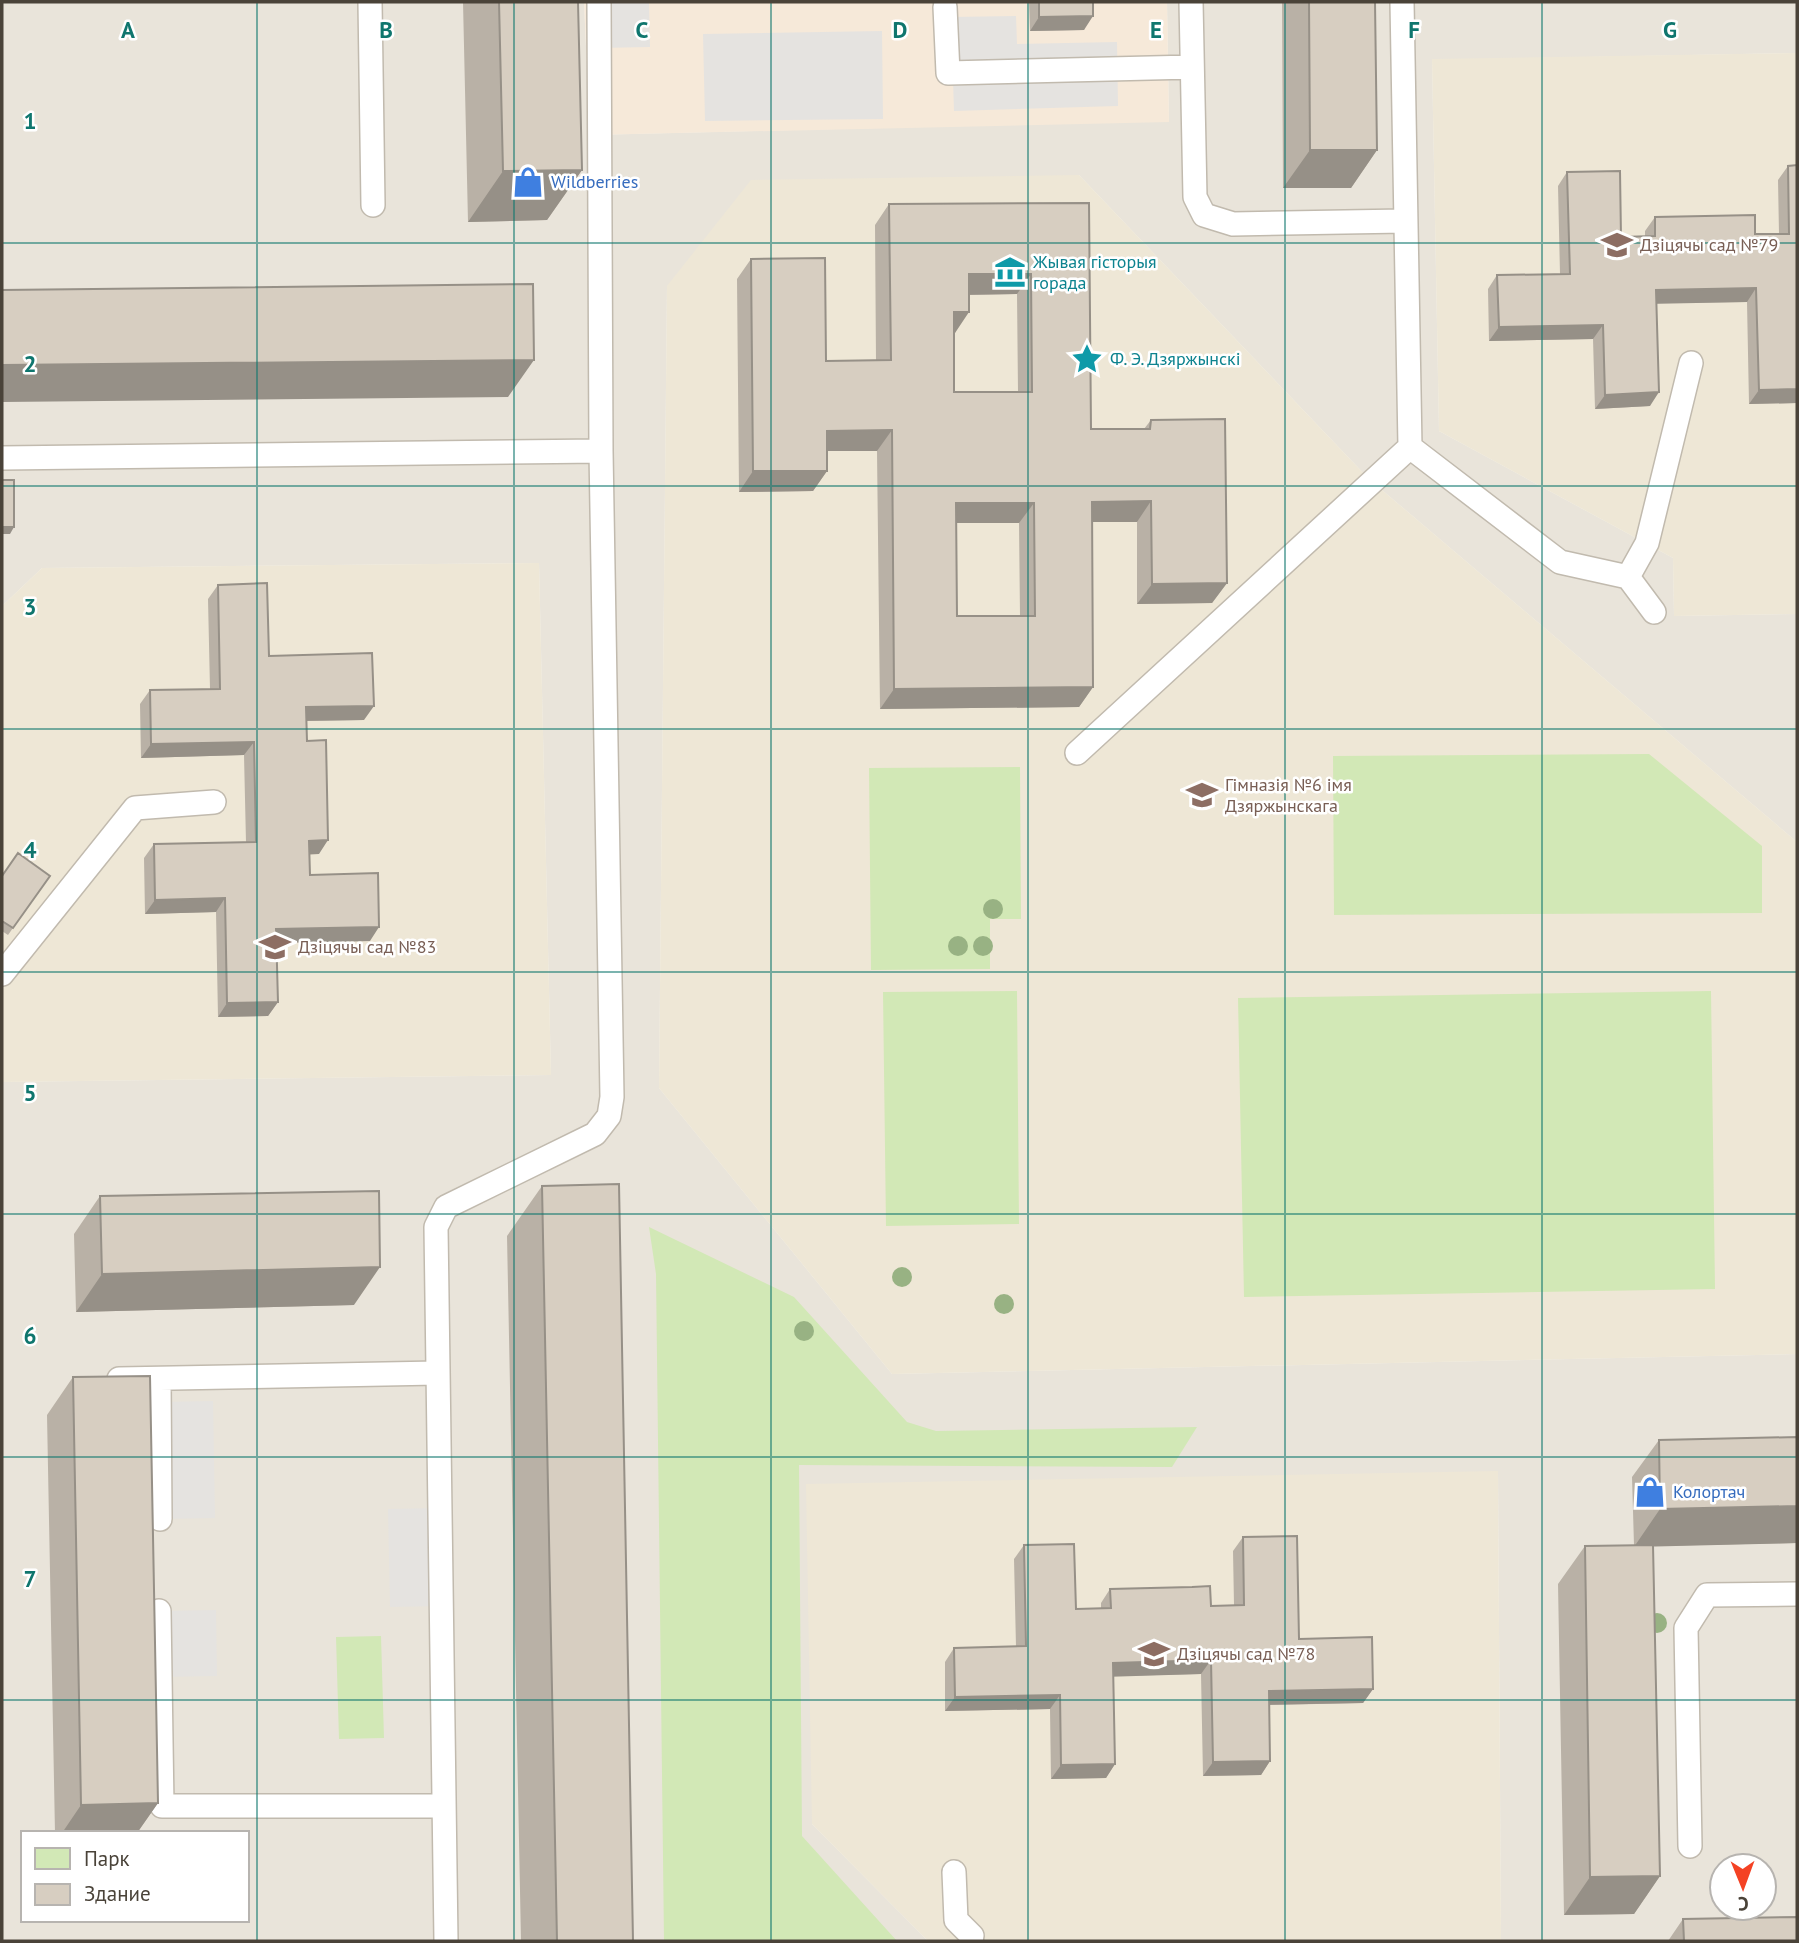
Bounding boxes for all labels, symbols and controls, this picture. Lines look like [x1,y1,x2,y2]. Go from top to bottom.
text: A [121,15,135,44]
text: B [379,15,393,44]
text: C [636,15,649,44]
text: D [893,15,907,44]
text: E [1150,15,1162,44]
text: F [1408,15,1420,44]
text: G [1663,15,1677,44]
text: 1 [23,106,37,135]
shop icon: Wildberries [511,165,545,199]
place label: Wildberries [551,170,638,193]
school or university icon: Дзіцячы сад №79 [1600,228,1634,262]
place label: Дзіцячы сад №79 [1640,233,1778,256]
place label: Жывая гісторыя горада [1032,250,1157,294]
museum icon: Жывая гісторыя горада [993,255,1027,289]
place icon: Ф. Э. Дзяржынскі [1070,342,1104,376]
place label: Ф. Э. Дзяржынскі [1110,347,1241,370]
text: 2 [23,349,37,378]
text: 3 [23,592,37,621]
place label: Гімназія №6 імя Дзяржынскага [1225,773,1352,817]
school or university icon: Гімназія №6 імя Дзяржынскага [1185,778,1219,812]
text: 4 [23,835,37,864]
school or university icon: Дзіцячы сад №83 [258,930,292,964]
place label: Дзіцячы сад №83 [298,935,436,958]
text: 5 [23,1078,37,1107]
text: 6 [23,1321,37,1350]
shop icon: Колортач [1633,1475,1667,1509]
place label: Колортач [1673,1480,1745,1503]
text: 7 [23,1564,37,1593]
school or university icon: Дзіцячы сад №78 [1137,1637,1171,1671]
place label: Дзіцячы сад №78 [1177,1642,1315,1665]
legend [21,1831,248,1922]
text: Парк [84,1845,130,1872]
north arrow [1708,1852,1778,1922]
text: Здание [84,1880,151,1907]
text: С [1737,1892,1749,1916]

